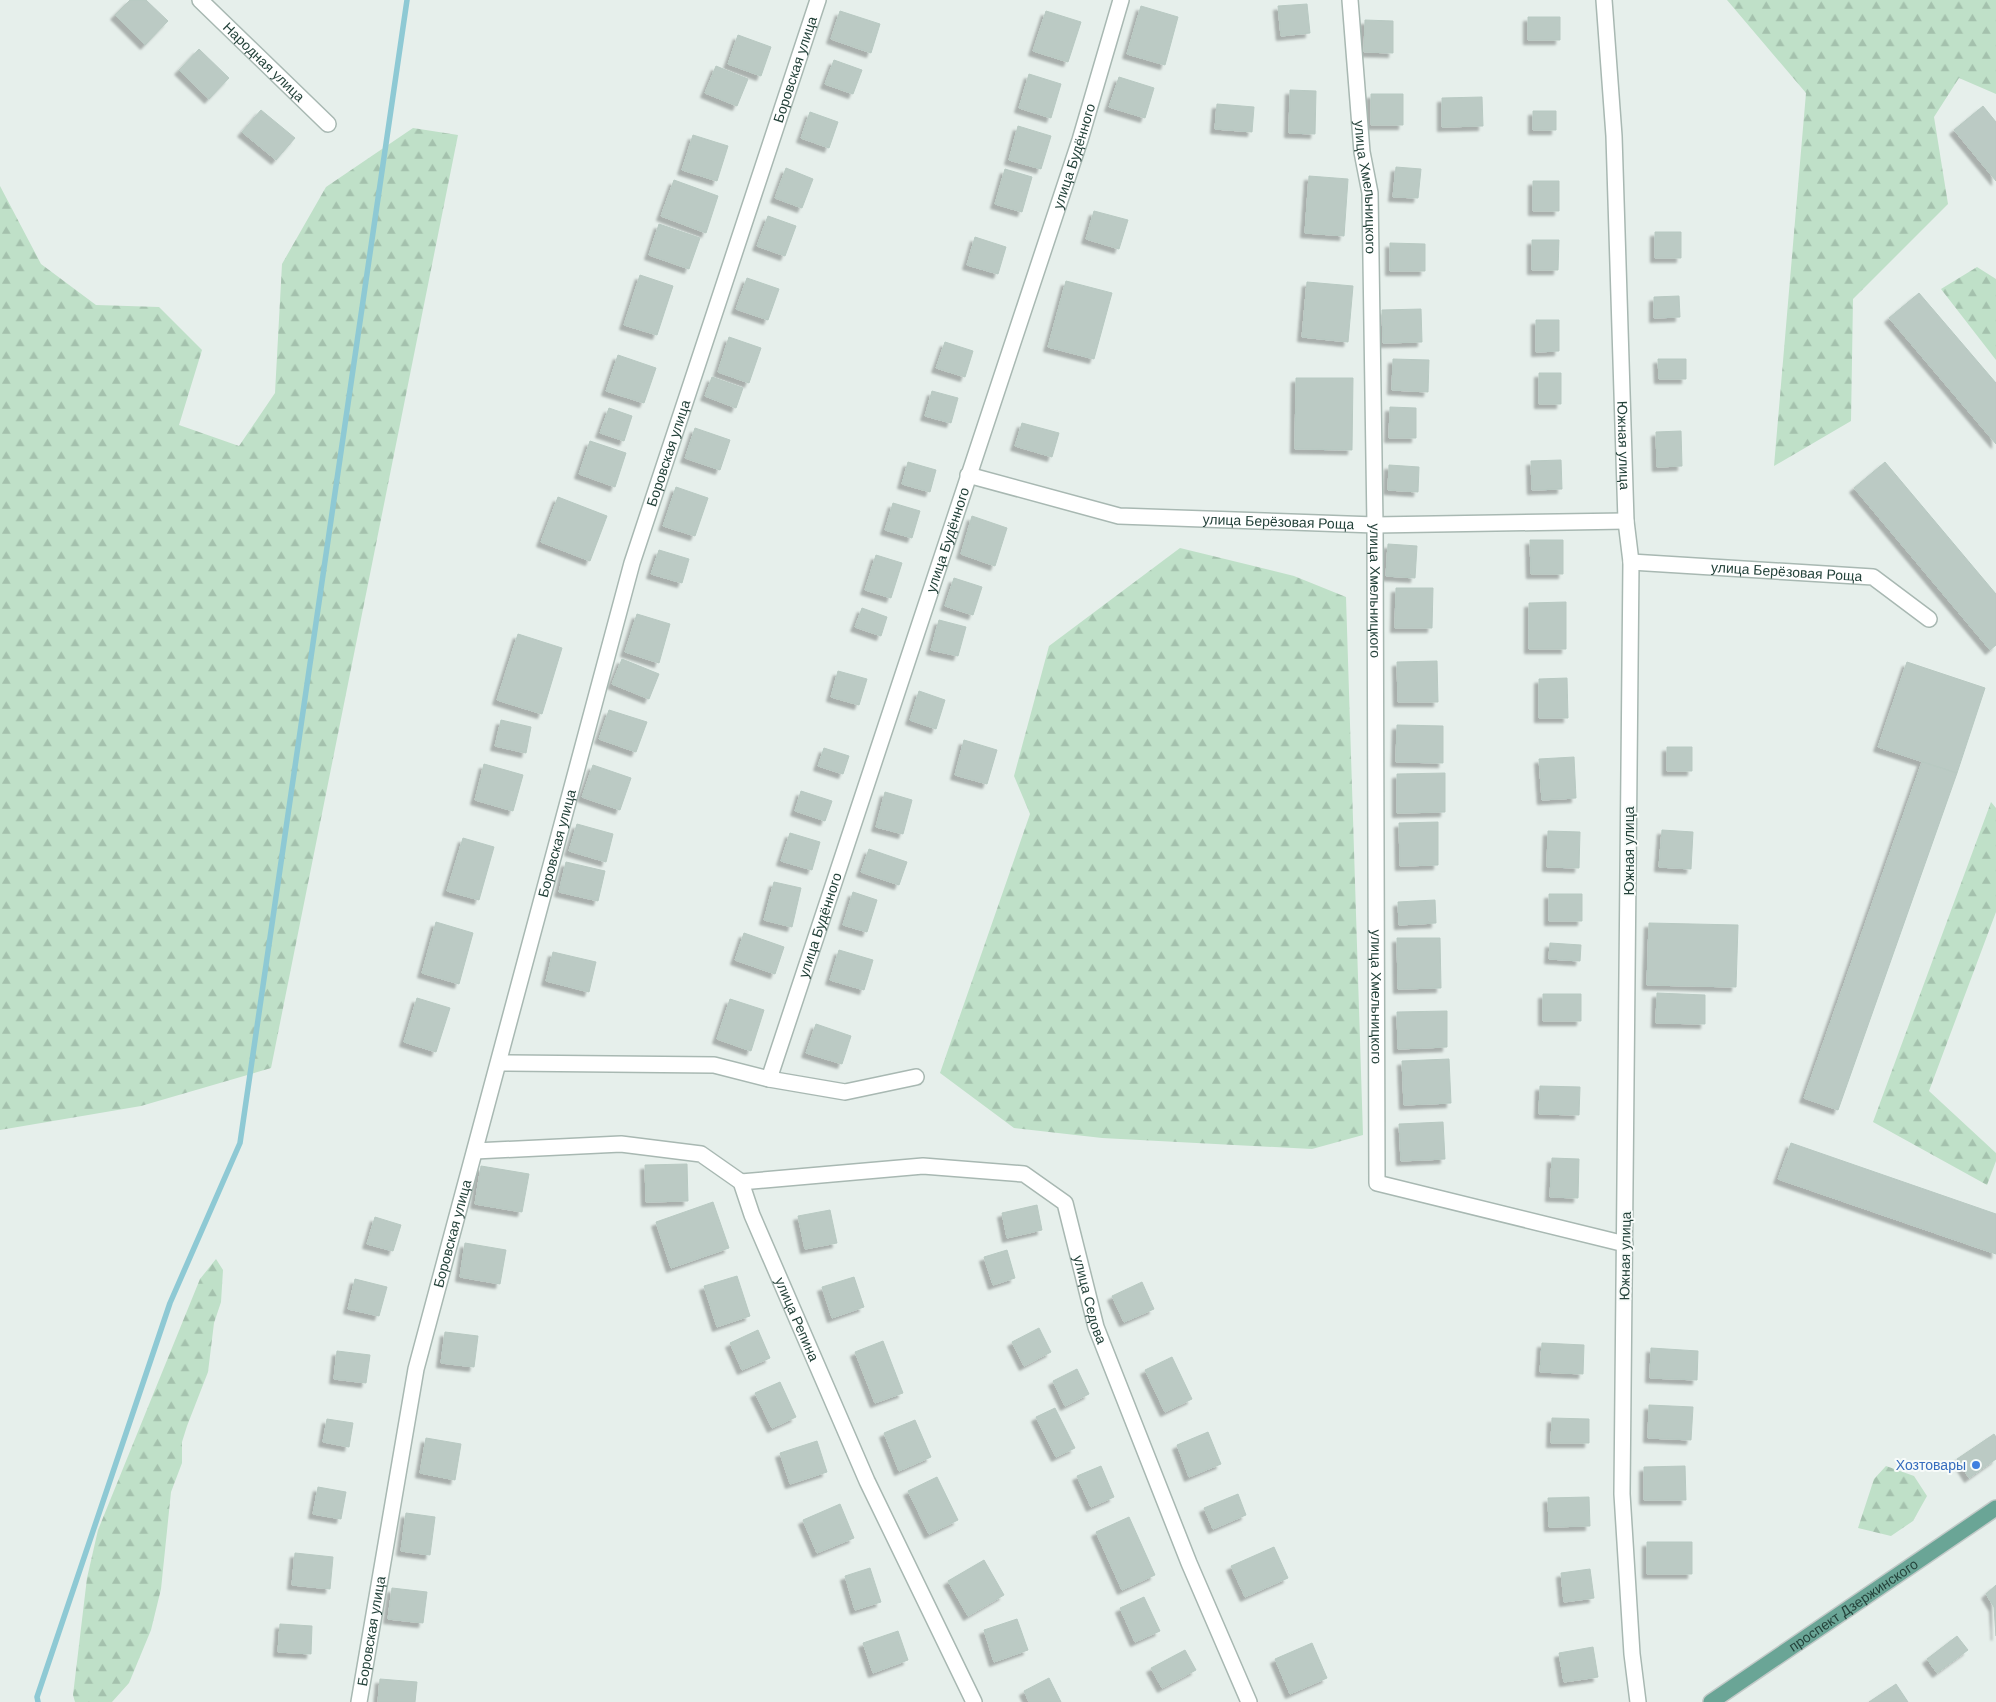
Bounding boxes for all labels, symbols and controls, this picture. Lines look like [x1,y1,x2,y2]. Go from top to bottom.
street label: Боровская улица [770,14,820,125]
street label: Народная улица [220,19,308,105]
street label: улица Будённого [1050,101,1098,211]
street label: улица Хмельницкого [1352,120,1379,254]
street label: Боровская улица [643,398,693,508]
street label: Южная улица [1614,401,1633,490]
street label: улица Будённого [923,485,972,594]
street label: улица Берёзовая Роща [1202,511,1355,532]
street label: улица Хмельницкого [1367,523,1383,658]
street label: улица Берёзовая Роща [1711,559,1863,584]
street label: Боровская улица [535,787,579,899]
street label: Южная улица [1621,806,1637,895]
street label: улица Будённого [795,870,845,980]
street label: улица Хмельницкого [1368,929,1385,1064]
street label: Боровская улица [430,1178,474,1289]
street label: Южная улица [1616,1211,1634,1301]
street label: улица Седова [1070,1254,1110,1346]
street label: улица Репина [772,1275,822,1364]
place label: Хозтовары [1896,1457,1966,1473]
marker: Хозтовары [1970,1459,1982,1471]
street label: проспект Дзержинского [1786,1556,1921,1655]
street label: Боровская улица [354,1575,388,1687]

